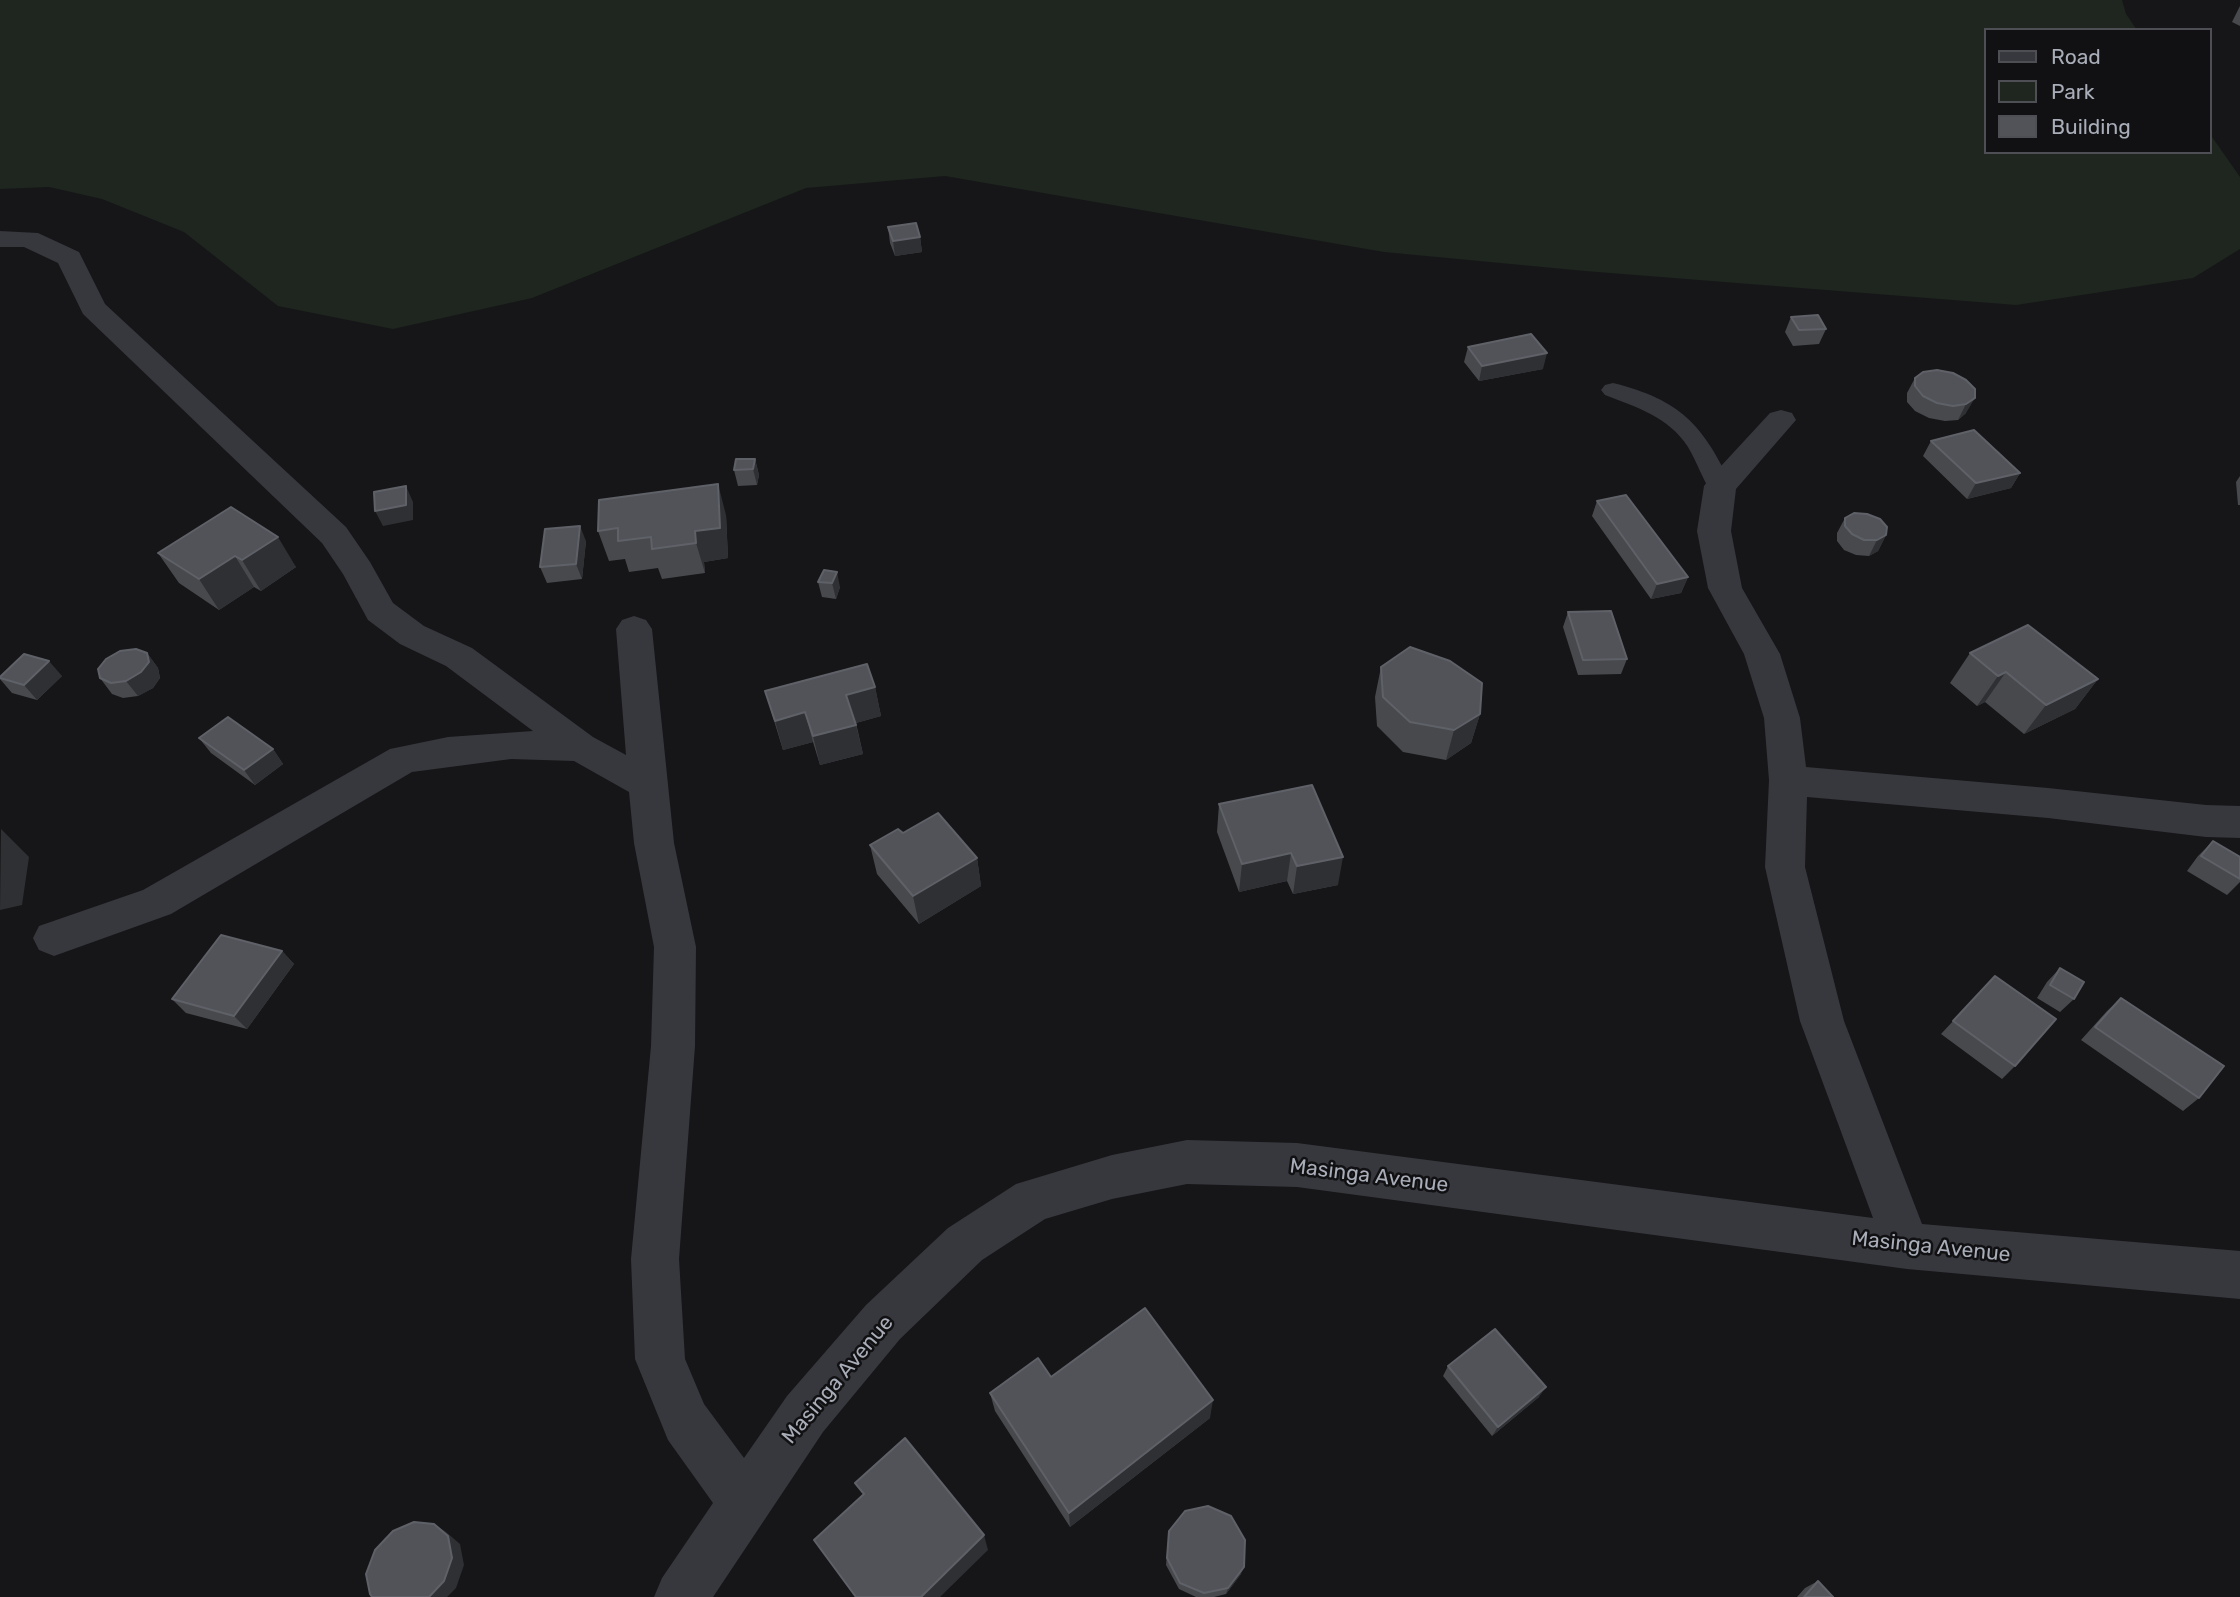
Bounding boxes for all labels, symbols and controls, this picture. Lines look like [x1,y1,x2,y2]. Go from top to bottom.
legend [1984,28,2212,154]
text: Road [2051,44,2101,69]
text: Park [2051,79,2095,104]
text: Building [2051,114,2131,139]
street label: Masinga Avenue [1288,1154,1450,1198]
street label: Masinga Avenue [1850,1226,2012,1268]
street label: Masinga Avenue [777,1311,899,1449]

